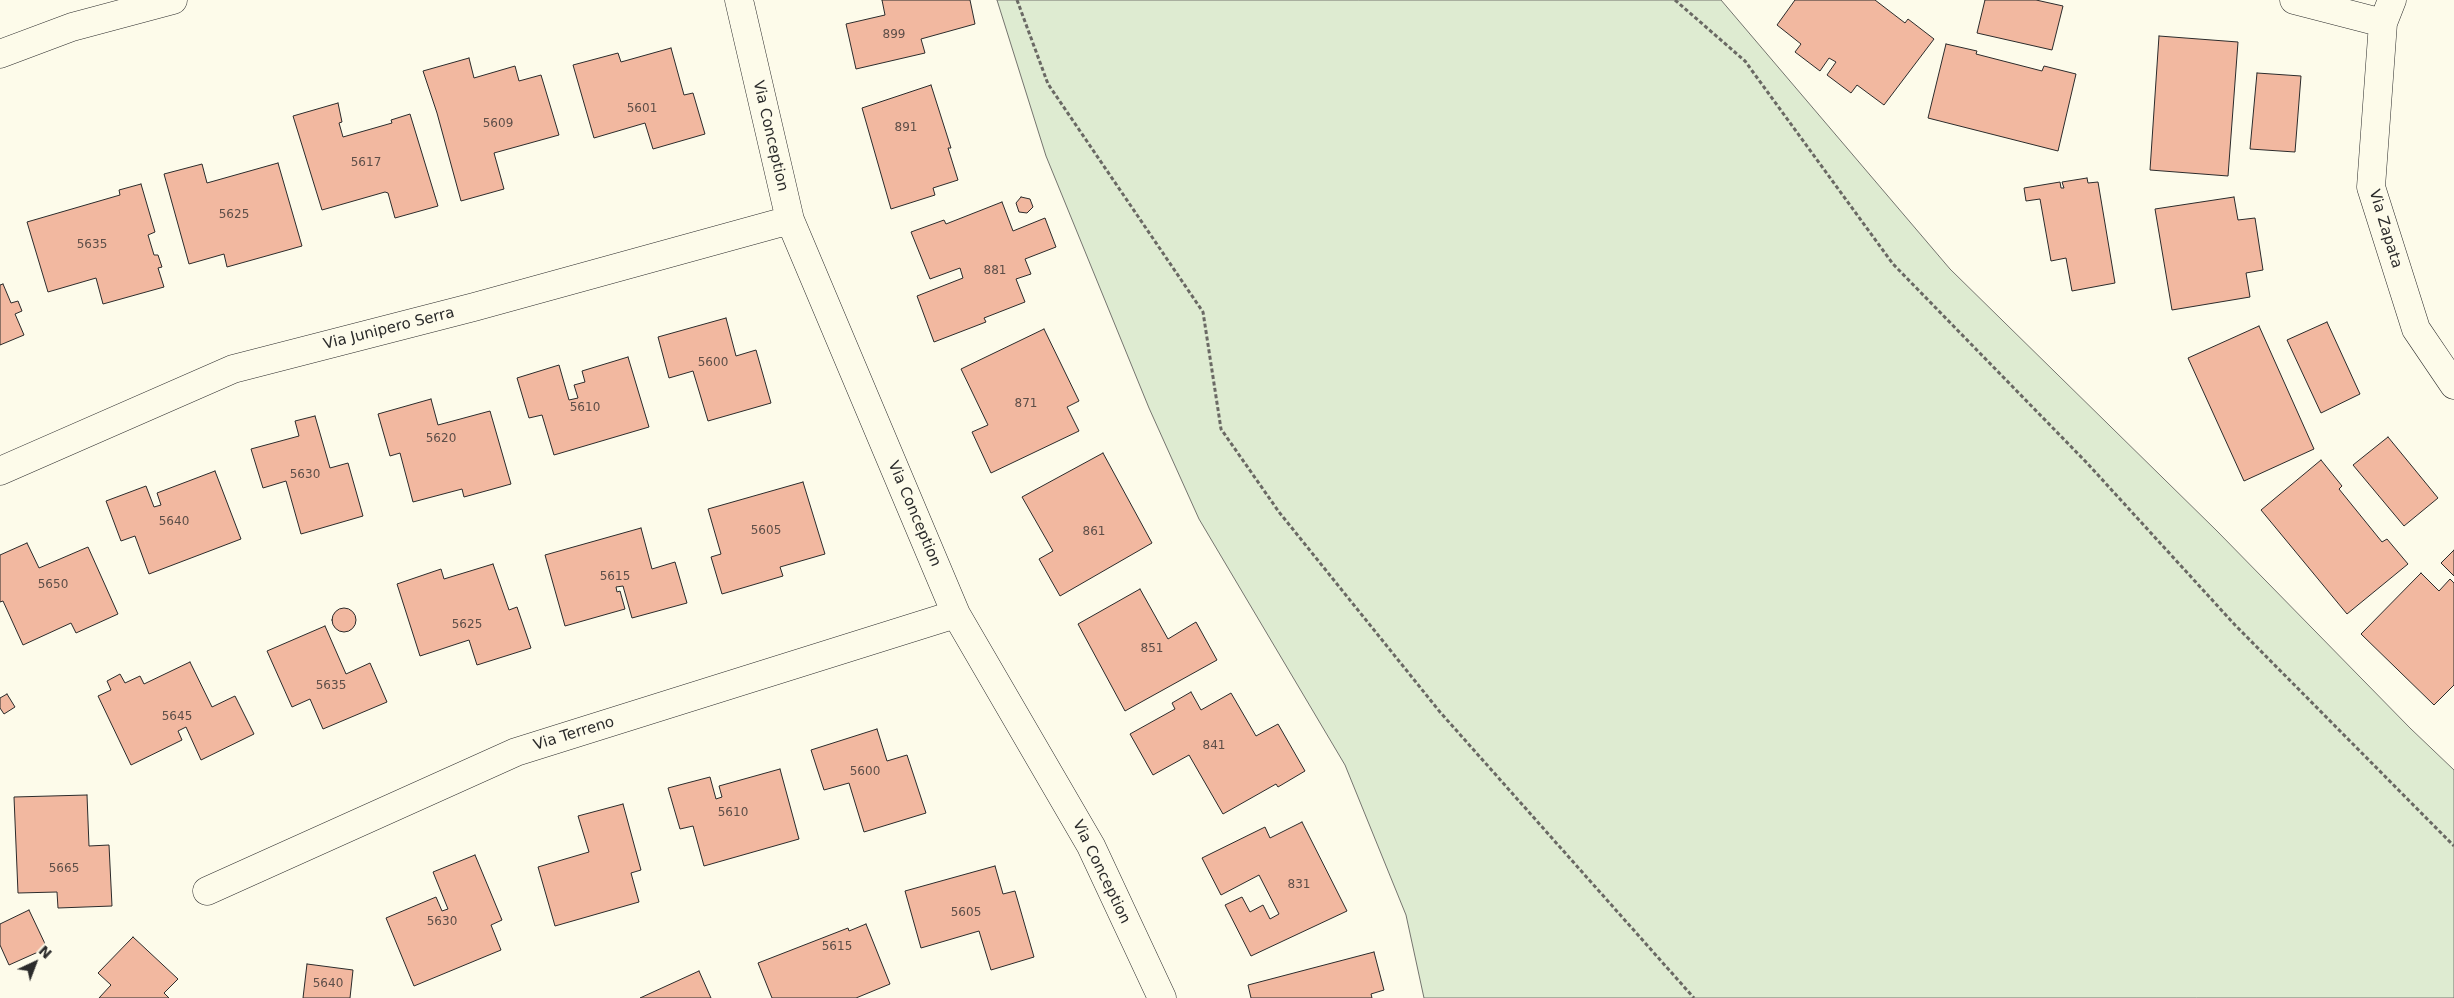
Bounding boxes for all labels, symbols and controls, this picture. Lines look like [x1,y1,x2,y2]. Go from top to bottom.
house number: 899 [883,28,905,42]
street label: Via Conception [749,79,791,193]
house number: 5601 [627,102,657,116]
house number: 5609 [483,117,513,131]
house number: 891 [895,121,917,135]
house number: 5617 [351,156,381,170]
street label: Via Zapata [2365,187,2405,271]
house number: 5625 [219,208,249,222]
house number: 5635 [77,238,107,252]
house number: 881 [984,264,1006,278]
street label: Via Junipero Serra [322,304,456,354]
house number: 5600 [698,356,728,370]
house number: 871 [1015,397,1037,411]
house number: 5610 [570,401,600,415]
house number: 5620 [426,432,456,446]
street label: Via Conception [884,458,944,570]
house number: 5630 [290,468,320,482]
house number: 5640 [159,515,189,529]
house number: 5605 [751,524,781,538]
house number: 861 [1083,525,1105,539]
house number: 5615 [600,570,630,584]
house number: 5650 [38,578,68,592]
house number: 5625 [452,618,482,632]
house number: 851 [1141,642,1163,656]
house number: 5635 [316,679,346,693]
house number: 5645 [162,710,192,724]
street label: Via Terreno [531,713,617,755]
house number: 841 [1203,739,1225,753]
house number: 5600 [850,765,880,779]
house number: 5610 [718,806,748,820]
street label: Via Conception [1068,817,1134,927]
house number: 5665 [49,862,79,876]
house number: 831 [1288,878,1310,892]
house number: 5605 [951,906,981,920]
house number: 5630 [427,915,457,929]
north arrow [10,938,60,988]
house number: 5615 [822,940,852,954]
text: N [35,942,55,962]
house number: 5640 [313,977,343,991]

